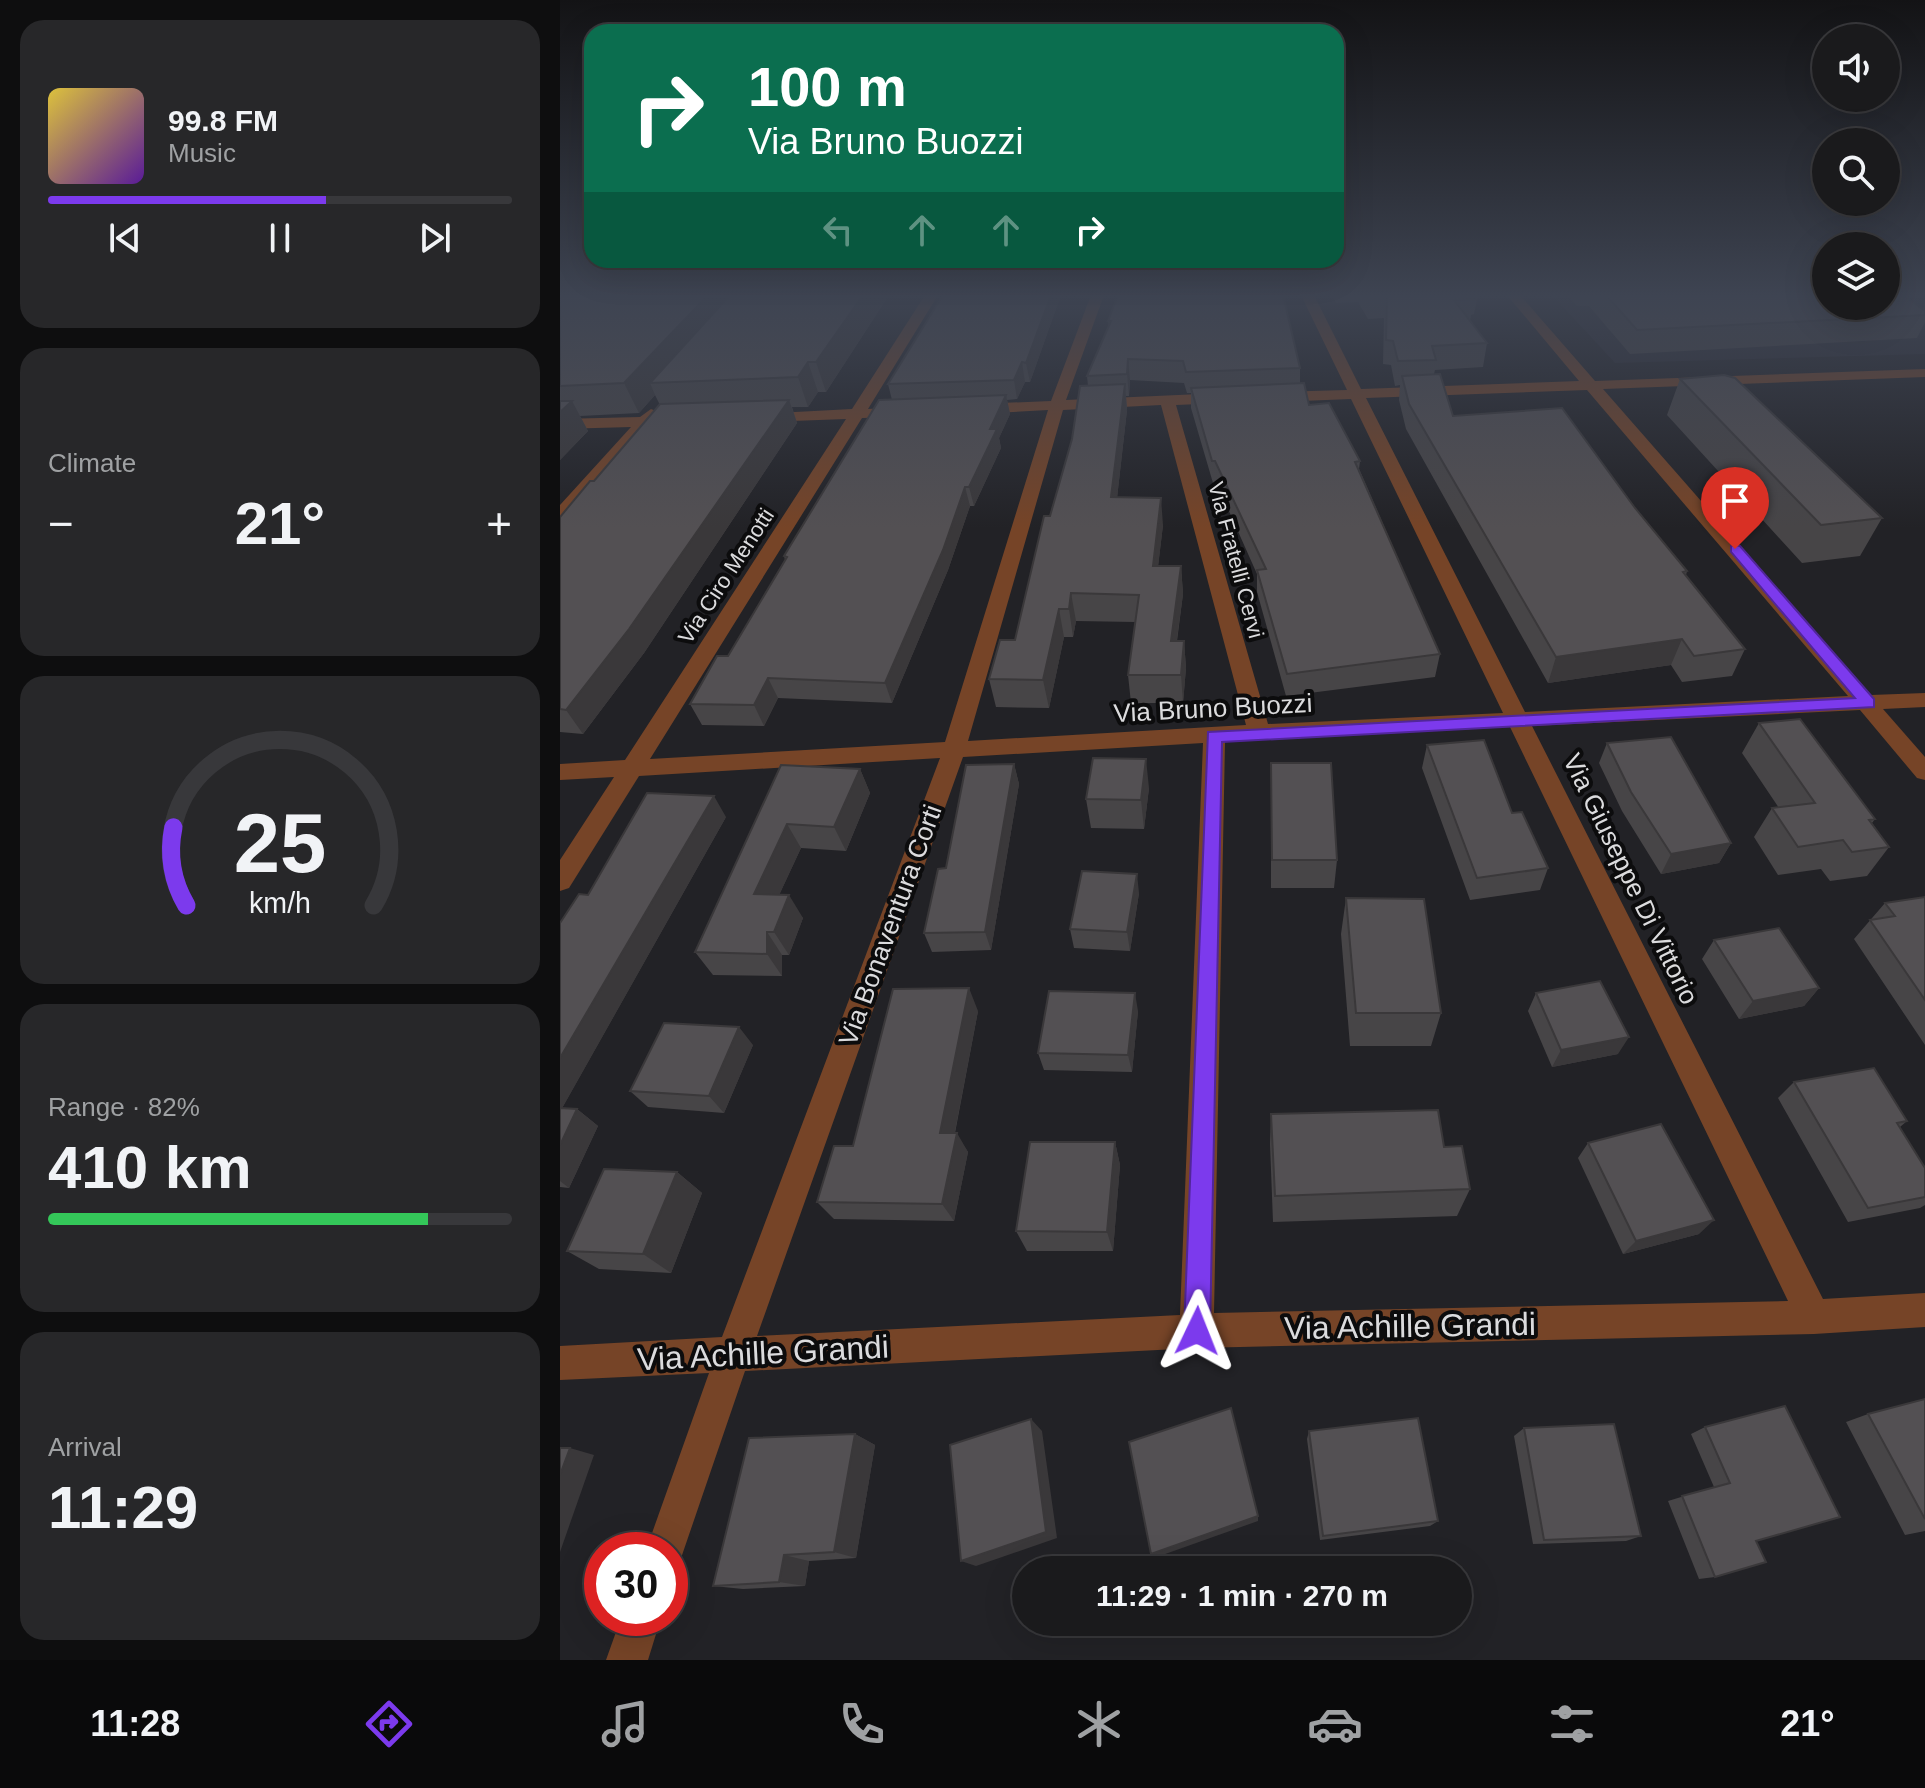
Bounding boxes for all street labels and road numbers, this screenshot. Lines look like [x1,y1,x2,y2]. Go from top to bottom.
street label: Via Fratelli Cervi [1203,479,1269,641]
street label: Via Ciro Menotti [673,504,779,648]
street label: Via Bruno Buozzi [1113,688,1313,728]
street label: Via Giuseppe Di Vittorio [1557,749,1705,1009]
street label: Via Bonaventura Corti [832,801,948,1049]
street label: Via Achille Grandi [1284,1306,1536,1346]
street label: Via Achille Grandi [636,1328,890,1378]

